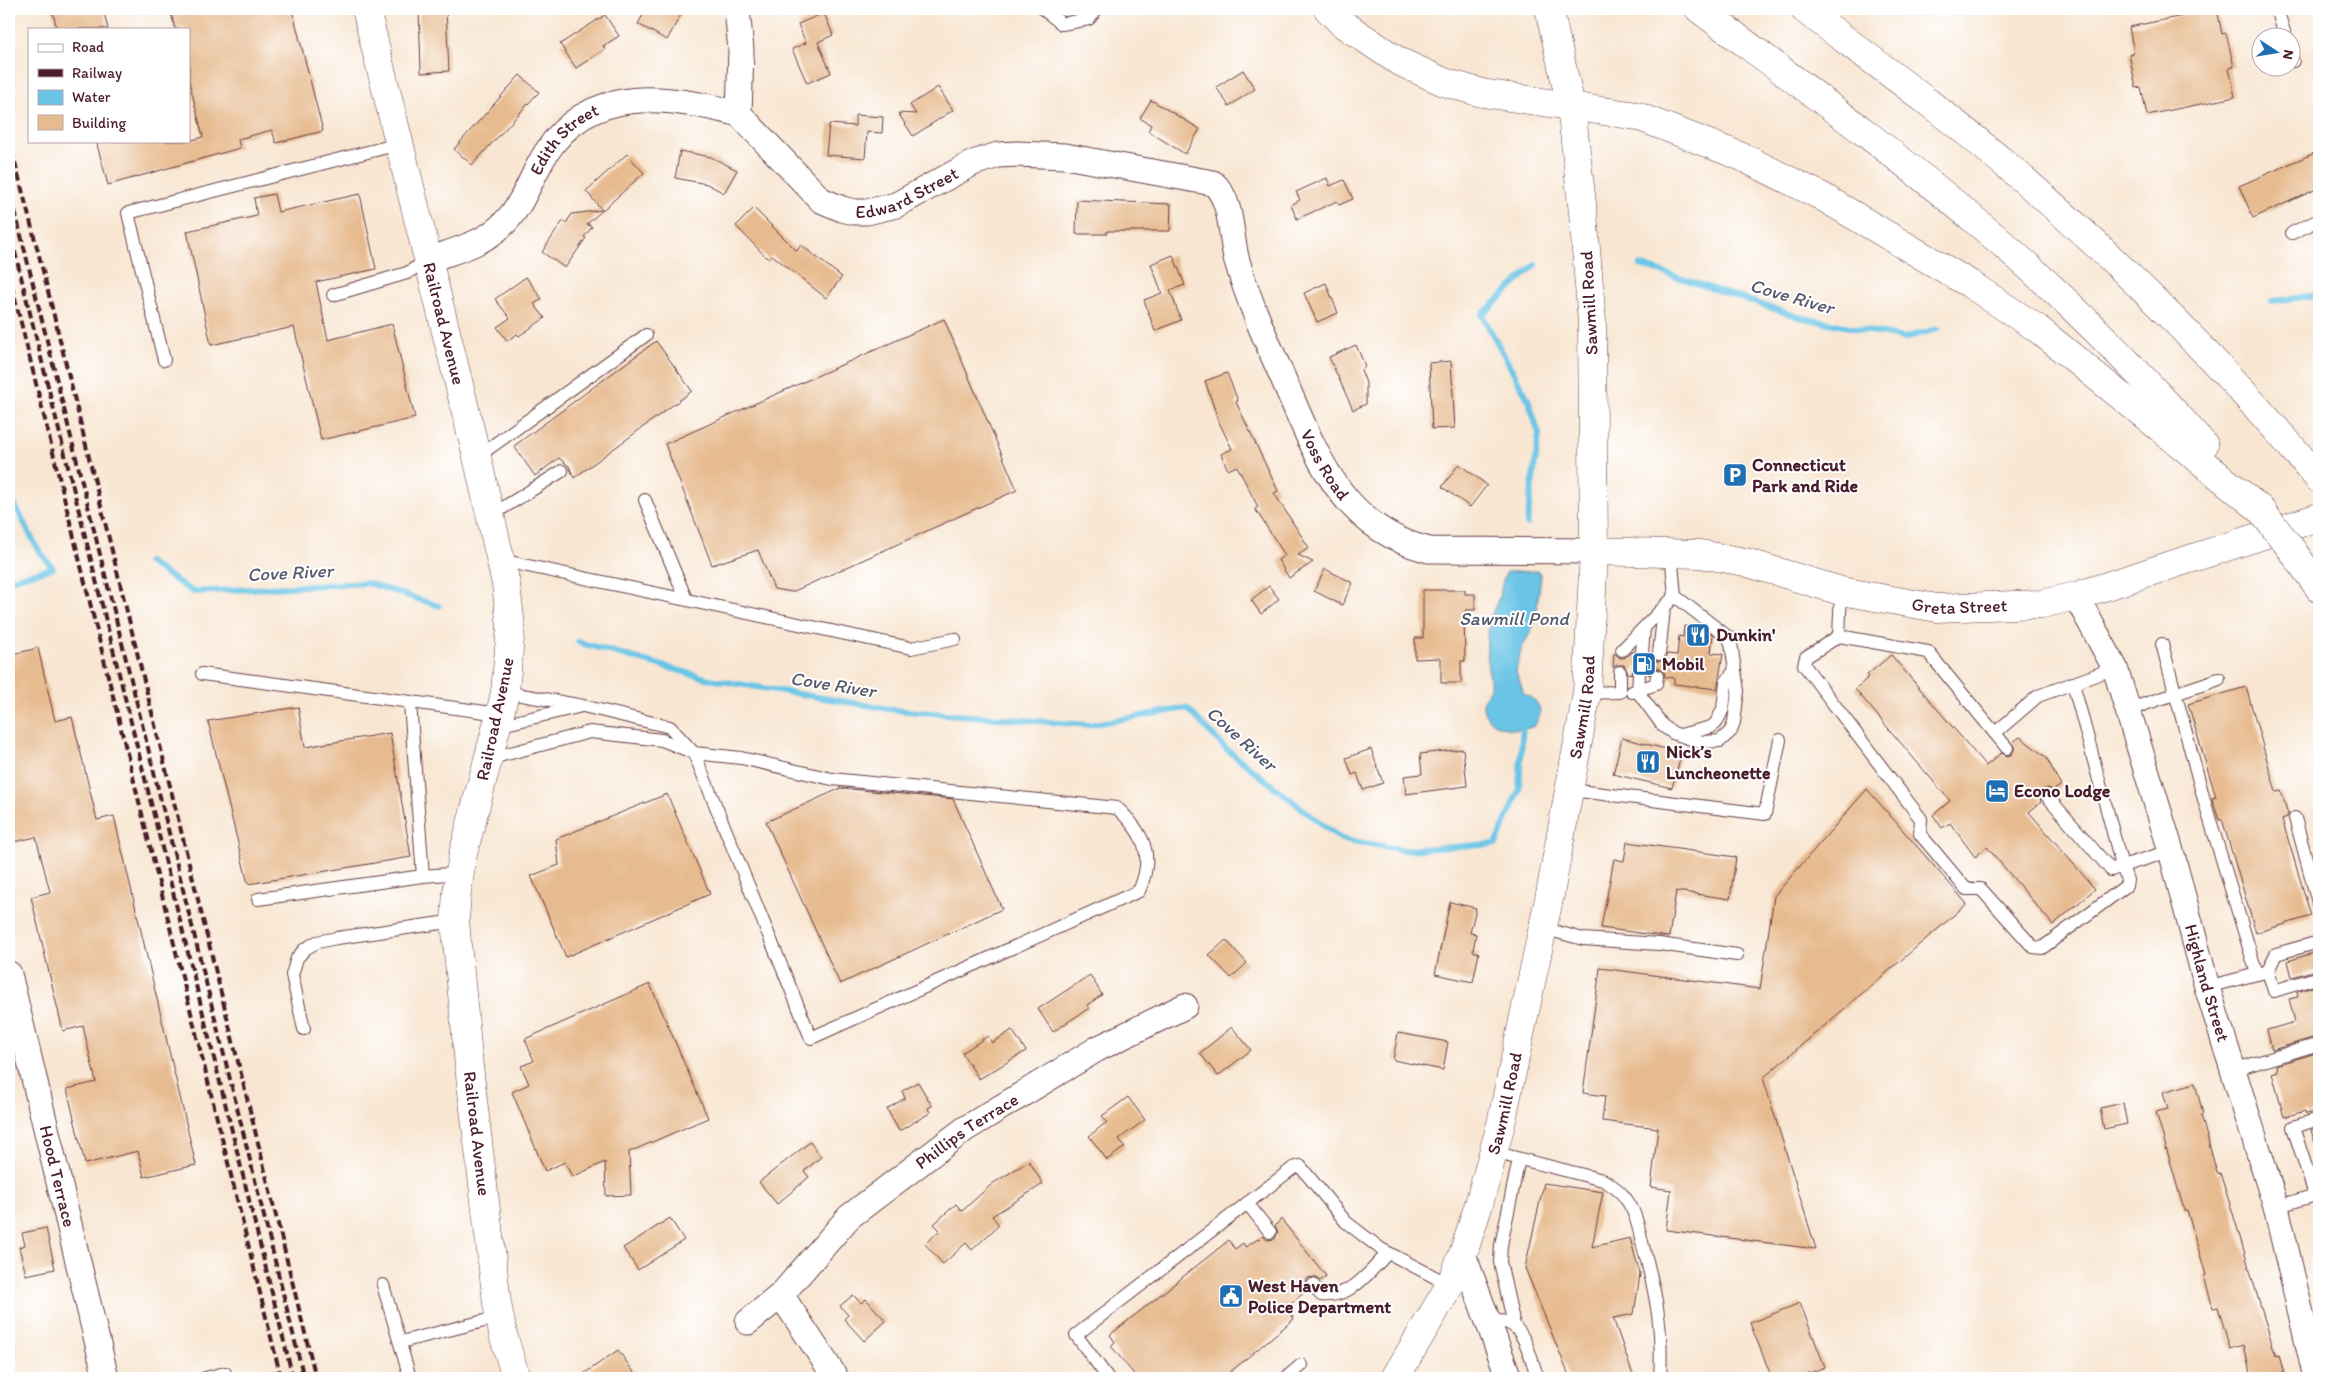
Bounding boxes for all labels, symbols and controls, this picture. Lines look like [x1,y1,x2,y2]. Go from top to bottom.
legend [28,28,190,142]
north arrow [2250,28,2300,78]
text: Road [72,38,105,56]
text: N [2279,48,2298,61]
text: Railway [72,64,122,82]
text: Water [72,88,111,106]
street label: Edith Street [525,99,602,179]
text: Building [72,114,126,132]
street label: Edward Street [855,162,962,223]
street label: Sawmill Road [1575,250,1603,356]
street label: Railroad Avenue [418,260,470,387]
water label: Cove River [1747,274,1839,320]
street label: Voss Road [1296,426,1354,505]
place label: Connecticut Park and Ride [1752,454,1859,497]
parking icon: Connecticut Park and Ride [1722,462,1748,488]
water label: Cove River [246,559,336,586]
street label: Greta Street [1910,593,2008,619]
water label: Sawmill Pond [1459,607,1570,630]
restaurant icon: Dunkin' [1685,622,1711,648]
place label: Dunkin' [1716,624,1775,646]
fuel station icon: Mobil [1631,651,1657,677]
place label: Mobil [1662,653,1705,675]
street label: Railroad Avenue [471,655,519,783]
street label: Sawmill Road [1564,655,1600,761]
water label: Cove River [789,666,880,703]
water label: Cove River [1202,701,1283,777]
place label: Nick’s Luncheonette [1666,741,1771,784]
restaurant icon: Nick’s Luncheonette [1635,749,1661,775]
hotel icon: Econo Lodge [1984,778,2010,804]
place label: Econo Lodge [2014,780,2111,802]
street label: Highland Street [2180,922,2235,1045]
street label: Sawmill Road [1482,1050,1527,1157]
street label: Railroad Avenue [459,1070,495,1197]
street label: Phillips Terrace [911,1088,1022,1174]
street label: Hood Terrace [35,1123,80,1229]
place label: West Haven Police Department [1248,1275,1391,1318]
public building icon: West Haven Police Department [1218,1283,1244,1309]

